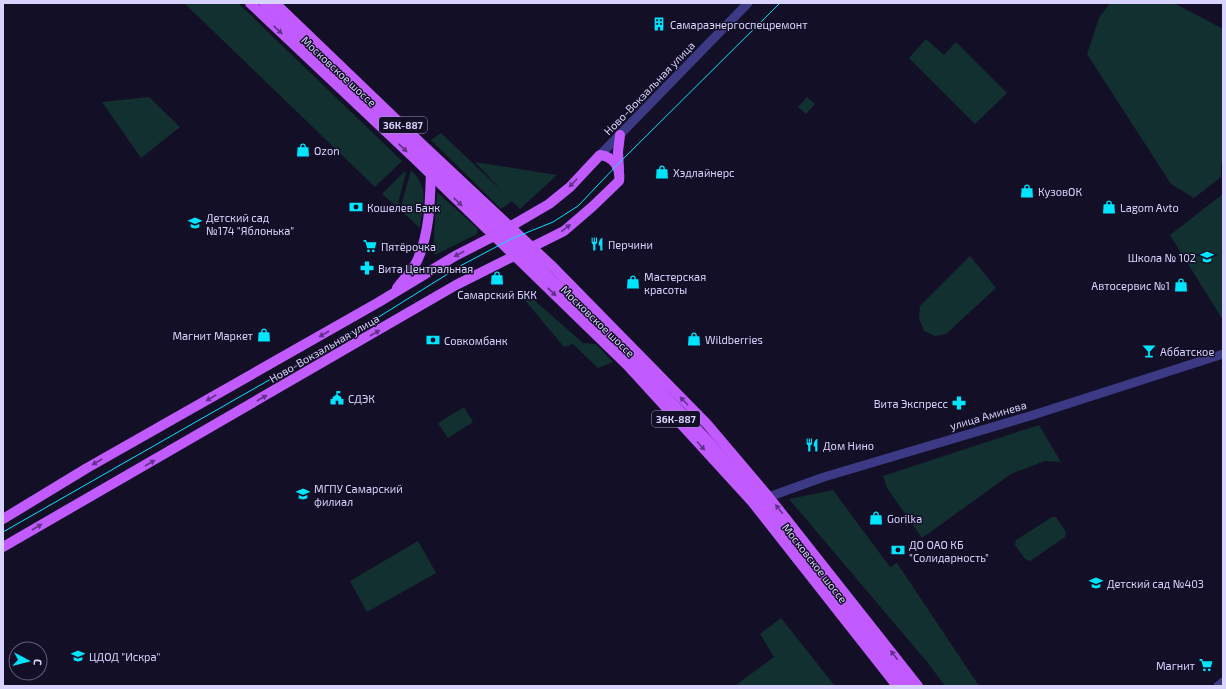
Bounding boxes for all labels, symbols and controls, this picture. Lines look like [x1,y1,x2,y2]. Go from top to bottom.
building icon: Самараэнергоспецремонт [651,16,667,32]
place label: Самараэнергоспецремонт [670,18,808,31]
one-way arrow [273,25,283,35]
street label: Московское шоссе [299,33,379,109]
street label: Ново-Вокзальная улица [601,39,698,138]
road number: 36К-887 [379,117,427,133]
shop icon: Ozon [295,142,311,158]
one-way arrow [398,143,408,153]
place label: Ozon [314,144,340,157]
shop icon: Хэдлайнерс [654,164,670,180]
place label: Хэдлайнерс [673,166,735,179]
one-way arrow [568,178,578,188]
shop icon: КузовОК [1019,183,1035,199]
place label: КузовОК [1038,185,1082,199]
one-way arrow [454,197,463,206]
bank icon: Кошелев Банк [348,199,364,215]
shop icon: Lagom Avto [1101,199,1117,215]
place label: Кошелев Банк [367,201,440,214]
place label: Lagom Avto [1120,201,1179,214]
place label: Детский сад №174 "Яблонька" [206,211,294,237]
school or university icon: Детский сад №174 "Яблонька" [187,215,203,231]
one-way arrow [561,224,572,232]
restaurant icon: Перчини [589,236,605,252]
supermarket icon: Пятёрочка [362,238,378,254]
place label: Перчини [608,238,653,251]
place label: Пятёрочка [381,240,436,253]
school or university icon: Школа № 102 [1199,249,1215,265]
one-way arrow [454,250,465,257]
place label: Школа № 102 [1128,251,1196,264]
pharmacy icon: Вита Центральная [359,260,375,276]
place label: Вита Центральная [378,262,473,275]
shop icon: Самарский БКК [489,270,505,286]
place label: Мастерская красоты [644,270,706,296]
shop icon: Мастерская красоты [625,274,641,290]
shop icon: Автосервис №1 [1173,277,1189,293]
place label: Автосервис №1 [1091,279,1170,292]
street label: Московское шоссе [559,283,638,359]
one-way arrow [547,287,557,297]
place label: Самарский БКК [457,288,537,301]
street label: Ново-Вокзальная улица [267,311,382,386]
shop icon: Магнит Маркет [256,327,272,343]
place label: Магнит Маркет [172,329,254,342]
one-way arrow [369,329,381,336]
one-way arrow [318,330,329,337]
shop icon: Wildberries [686,331,702,347]
bank icon: Совкомбанк [425,332,441,348]
place label: Wildberries [705,333,763,346]
place label: Совкомбанк [444,334,508,347]
bar icon: Аббатское [1141,343,1157,359]
place label: Аббатское [1160,345,1214,358]
public building icon: СДЭК [329,390,345,406]
place label: СДЭК [348,392,375,405]
one-way arrow [205,394,216,401]
one-way arrow [256,394,268,401]
pharmacy icon: Вита Экспресс [951,395,967,411]
one-way arrow [679,396,689,406]
place label: Вита Экспресс [874,397,948,410]
street label: улица Аминева [948,398,1028,433]
road number: 36К-887 [652,411,700,427]
restaurant icon: Дом Нино [804,437,820,453]
place label: Дом Нино [823,439,874,452]
one-way arrow [696,441,705,451]
one-way arrow [92,458,103,465]
one-way arrow [144,459,156,466]
place label: МГПУ Самарский филиал [314,482,403,508]
school or university icon: МГПУ Самарский филиал [295,486,311,502]
one-way arrow [774,504,783,515]
shop icon: Gorilka [868,510,884,526]
place label: Gorilka [887,512,922,525]
street label: Московское шоссе [780,521,850,605]
one-way arrow [31,524,43,531]
place label: ДО ОАО КБ "Солидарность" [909,538,989,564]
bank icon: ДО ОАО КБ "Солидарность" [890,542,906,558]
school or university icon: Детский сад №403 [1088,575,1104,591]
place label: Детский сад №403 [1107,577,1204,590]
north arrow [8,641,48,681]
school or university icon: ЦДОД "Искра" [70,648,86,664]
place label: ЦДОД "Искра" [89,650,160,663]
one-way arrow [890,650,898,661]
supermarket icon: Магнит [1198,657,1214,673]
text: С [32,658,45,667]
place label: Магнит [1156,659,1196,672]

